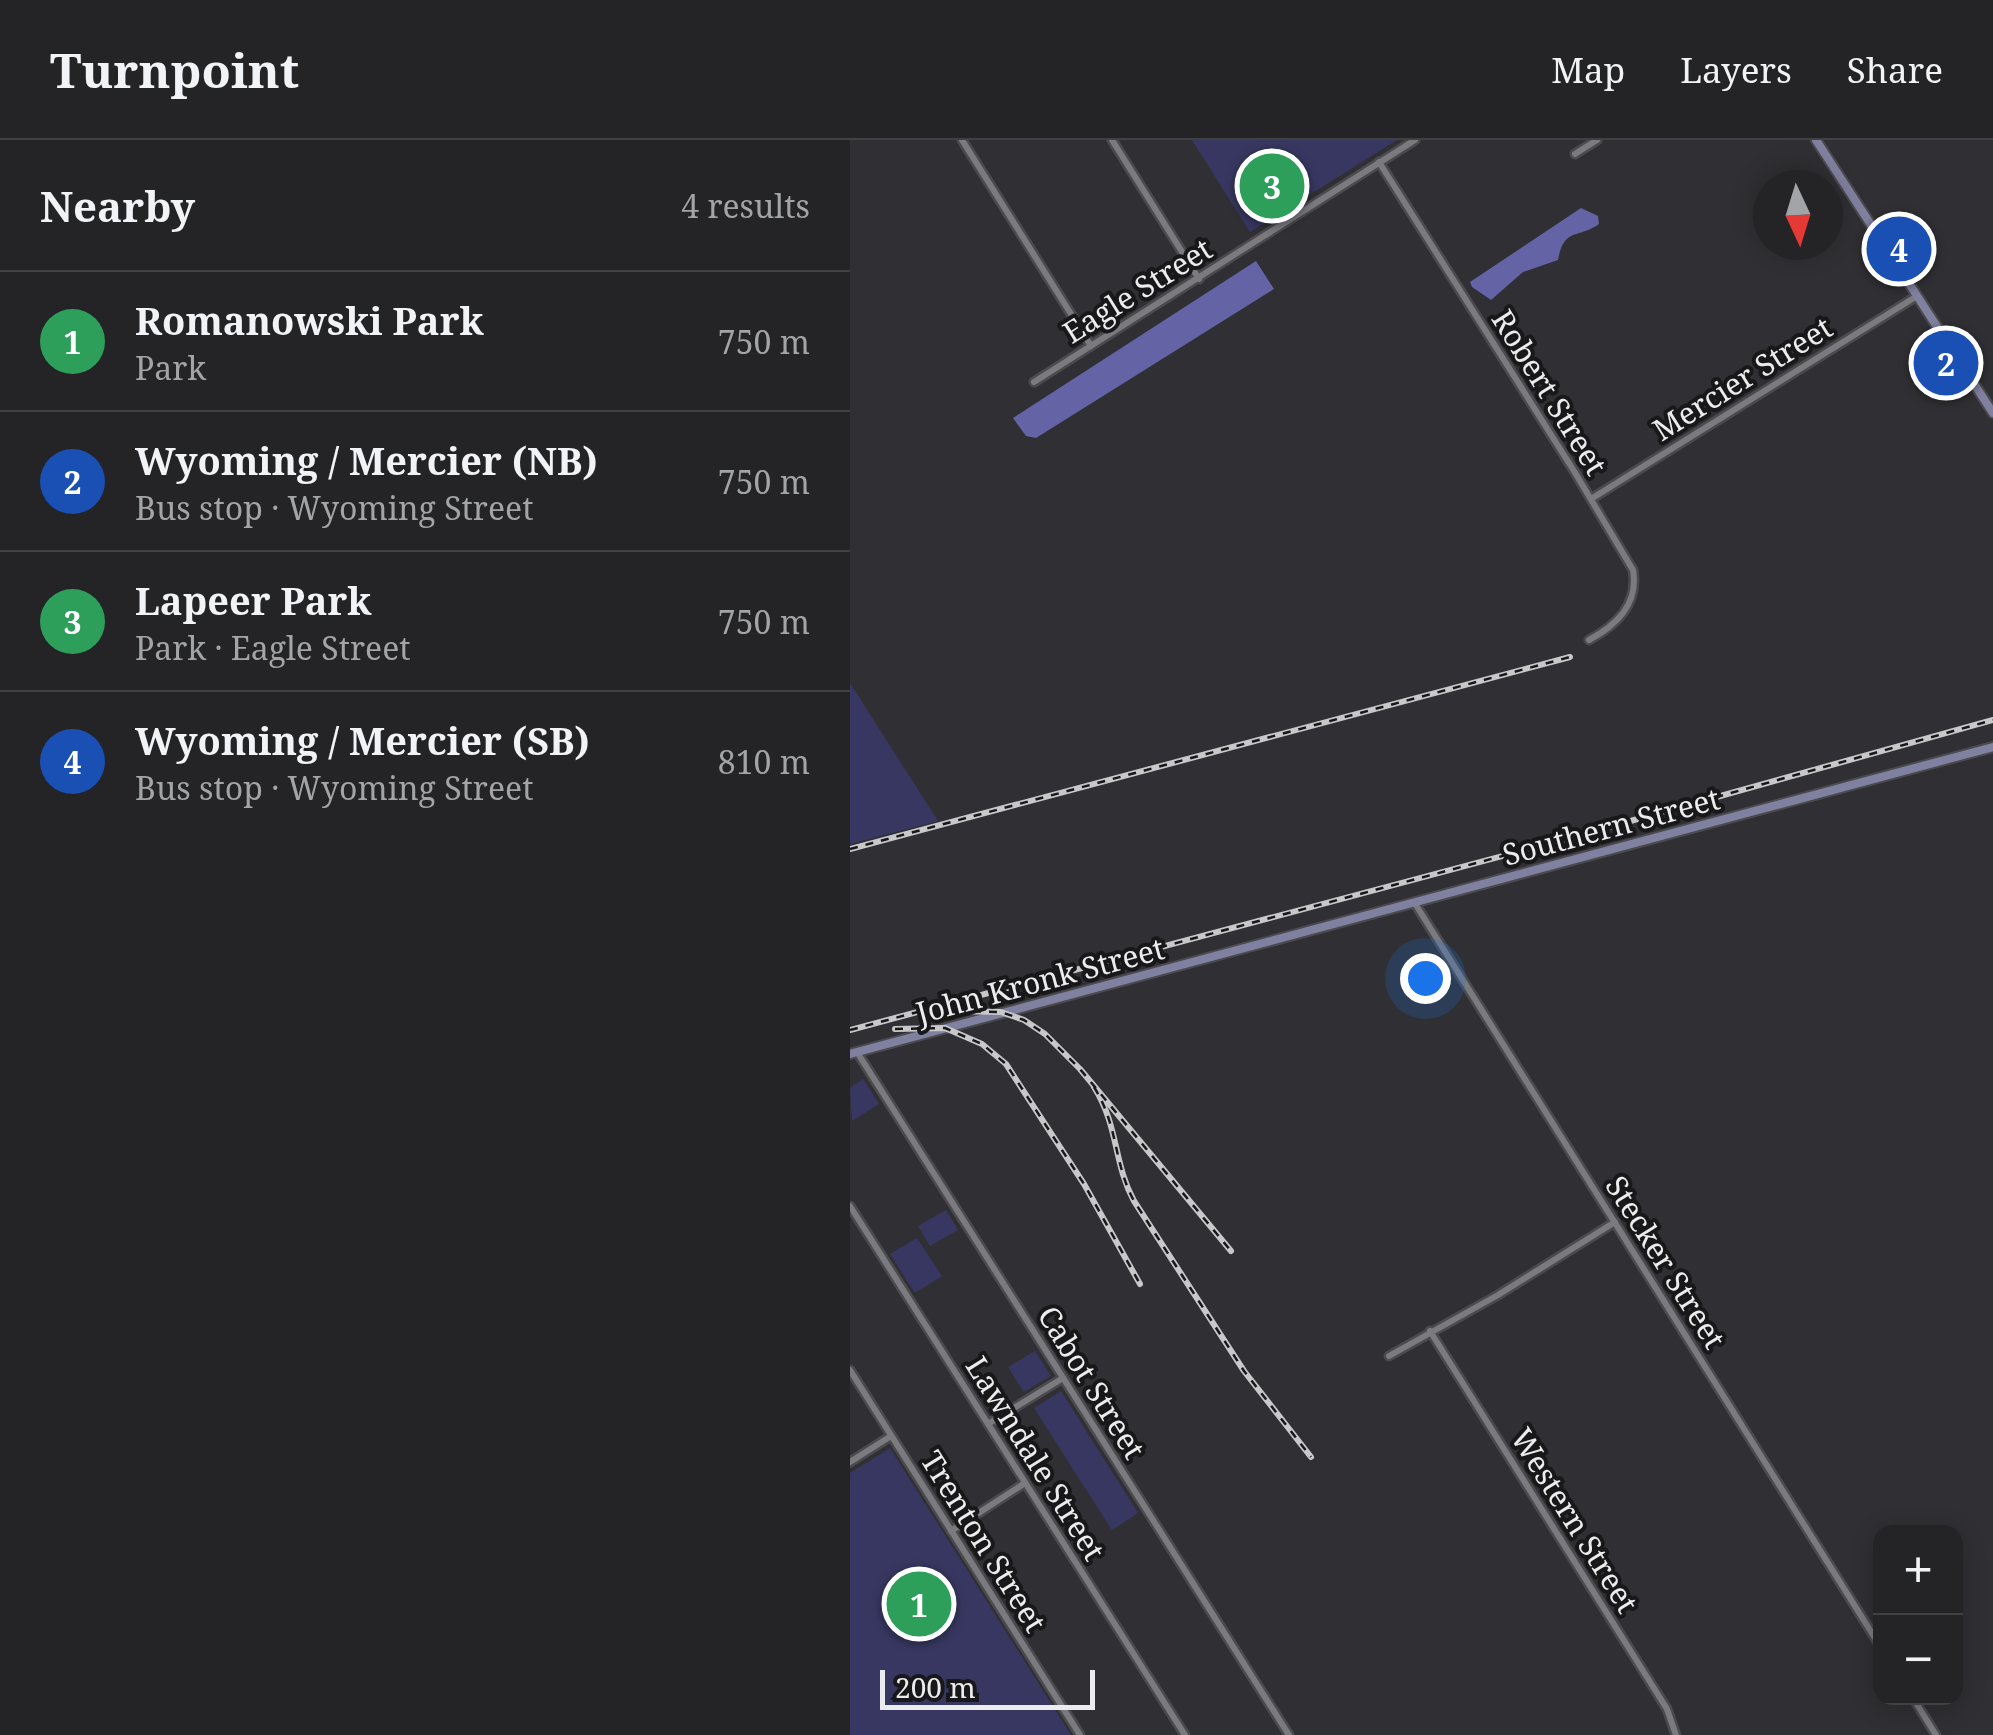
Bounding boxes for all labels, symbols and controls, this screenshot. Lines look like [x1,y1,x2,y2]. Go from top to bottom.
text: Turnpoint [50,37,299,102]
text: Map [1551,46,1625,93]
text: Layers [1680,46,1792,93]
text: Share [1847,46,1943,93]
pin: 3 [1240,148,1304,224]
north arrow [1753,170,1843,260]
text: Nearby [40,177,195,234]
text: 4 results [681,184,810,227]
pin: 4 [1866,212,1932,286]
street label: Eagle Street [1055,228,1219,352]
text: Romanowski Park [135,294,484,346]
street label: Robert Street [1483,302,1617,482]
street label: Mercier Street [1644,306,1840,450]
text: 1 [63,320,82,363]
text: 750 m [718,320,810,363]
pin: 2 [1914,326,1978,400]
text: Park [135,346,206,389]
text: Wyoming / Mercier (NB) [135,434,598,486]
text: 2 [63,460,82,503]
text: 750 m [718,460,810,503]
text: Bus stop · Wyoming Street [135,486,533,529]
text: Lapeer Park [135,574,372,626]
text: 3 [63,600,82,643]
text: 750 m [718,600,810,643]
text: Park · Eagle Street [135,626,411,669]
text: Wyoming / Mercier (SB) [135,714,590,766]
text: 4 [63,740,82,783]
text: 810 m [718,740,810,783]
text: Bus stop · Wyoming Street [135,766,533,809]
street label: Southern Street [1498,777,1724,875]
street label: John Kronk Street [911,927,1168,1033]
your location [1400,953,1451,1004]
street label: Stecker Street [1597,1168,1735,1356]
street label: Cabot Street [1029,1298,1155,1466]
street label: Lawndale Street [957,1348,1115,1568]
street label: Western Street [1502,1420,1648,1620]
street label: Trenton Street [912,1443,1056,1639]
map controls [1873,1525,1963,1705]
button: + [1873,1525,1963,1615]
pin: 1 [886,1566,952,1642]
button: − [1873,1615,1963,1705]
scale bar [880,1665,1095,1710]
text: 200 m [895,1668,976,1706]

